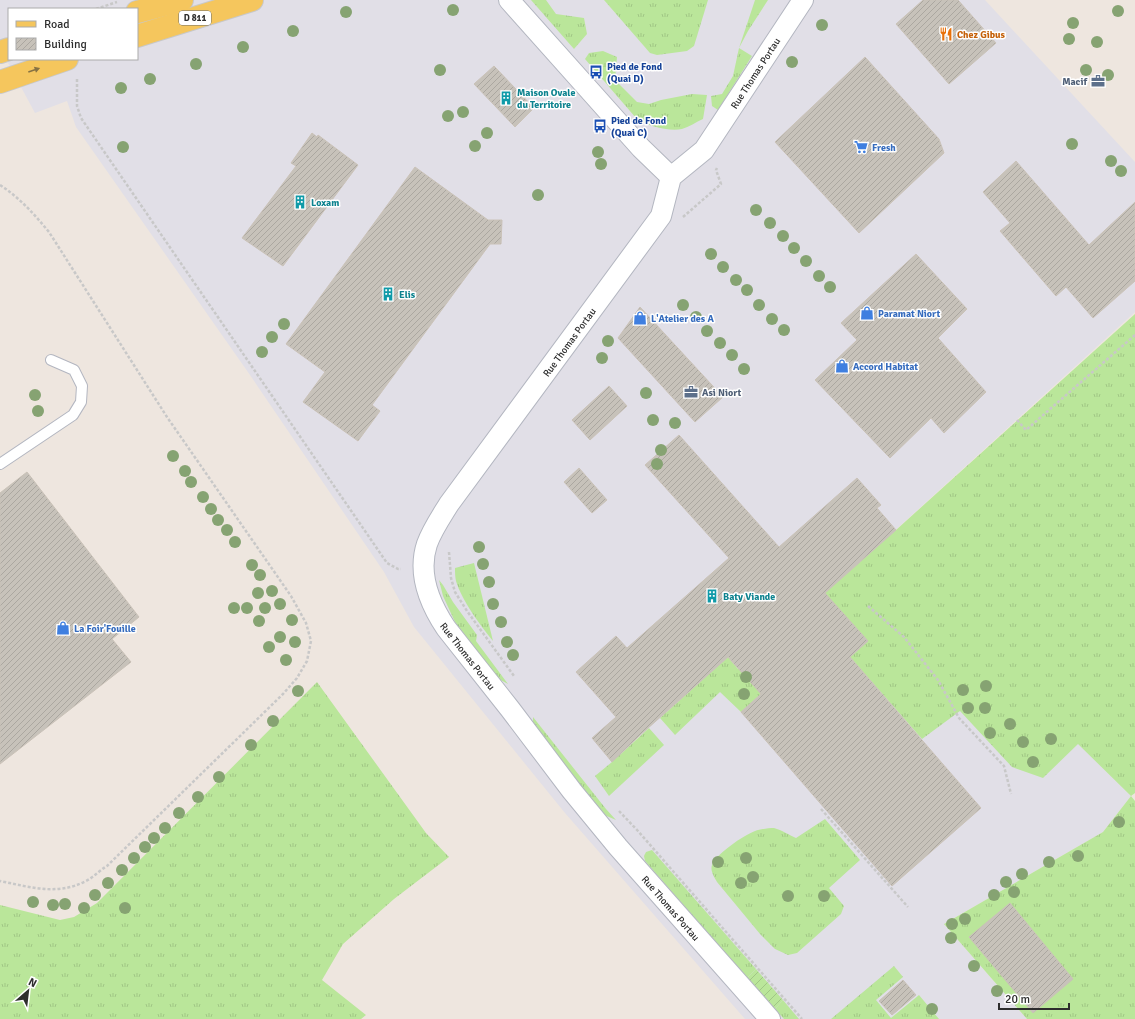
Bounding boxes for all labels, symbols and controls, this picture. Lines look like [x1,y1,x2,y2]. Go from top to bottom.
legend [8,8,138,60]
road number: D 811 [179,11,211,25]
text: Road [44,17,70,32]
restaurant icon: Chez Gibus [938,26,954,42]
place label: Chez Gibus [957,29,1006,41]
street label: Rue Thomas Portau [728,36,783,111]
text: Building [44,37,87,52]
place label: Pied de Fond (Quai D) [607,61,663,85]
bus stop icon: Pied de Fond (Quai D) [588,64,604,80]
one-way arrow [28,67,40,73]
office icon: Macif [1090,73,1106,89]
place label: Macif [1062,76,1088,88]
place label: Maison Ovale du Territoire [517,87,575,111]
building icon: Maison Ovale du Territoire [498,90,514,106]
place label: Pied de Fond (Quai C) [611,115,667,139]
bus stop icon: Pied de Fond (Quai C) [592,118,608,134]
supermarket icon: Fresh [853,139,869,155]
place label: Fresh [872,142,896,154]
building icon: Loxam [292,194,308,210]
place label: Loxam [311,197,339,209]
building icon: Elis [380,286,396,302]
place label: Elis [399,289,416,301]
shop icon: Paramat Niort [859,305,875,321]
street label: Rue Thomas Portau [541,306,599,379]
place label: Paramat Niort [878,308,940,320]
shop icon: L'Atelier des A [632,310,648,326]
place label: L'Atelier des A [651,313,714,325]
shop icon: Accord Habitat [834,358,850,374]
place label: Accord Habitat [853,361,918,373]
office icon: Asi Niort [683,384,699,400]
place label: Asi Niort [702,387,742,399]
building icon: Baty Viande [704,588,720,604]
place label: Baty Viande [723,591,775,603]
shop icon: La Foir'Fouille [55,620,71,636]
street label: Rue Thomas Portau [437,621,497,693]
place label: La Foir'Fouille [74,623,136,635]
street label: Rue Thomas Portau [639,874,702,944]
north arrow [8,971,48,1011]
text: N [26,975,39,990]
scale bar [999,985,1069,1011]
text: 20 m [1005,992,1030,1007]

